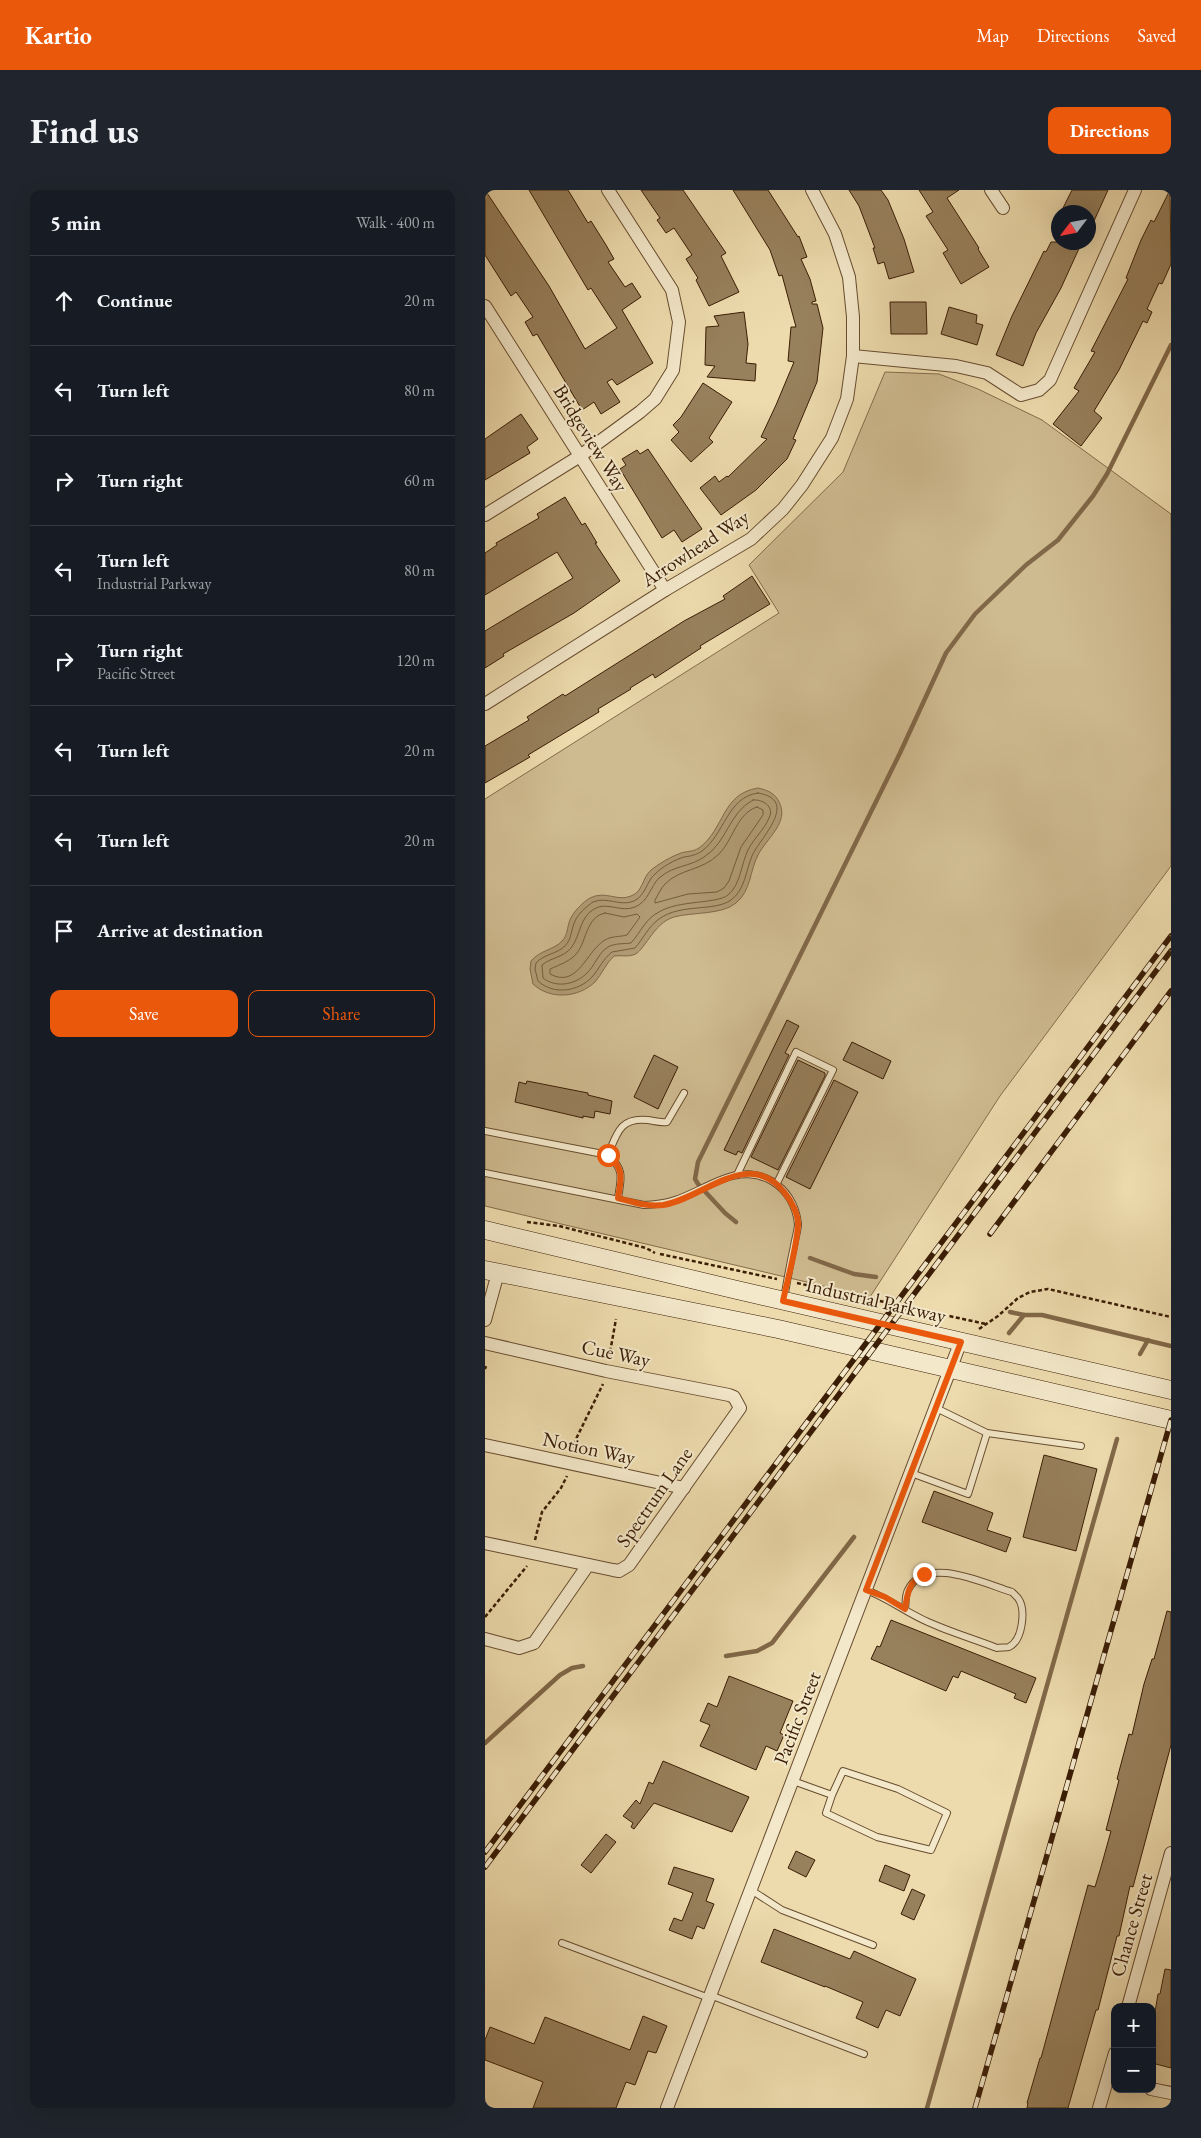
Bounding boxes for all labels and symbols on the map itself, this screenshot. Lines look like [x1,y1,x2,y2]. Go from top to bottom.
north arrow [1051,205,1096,250]
street label: Bridgeview Way [548,379,634,497]
street label: Arrowhead Way [635,503,754,593]
route start [597,1144,620,1167]
street label: Industrial Parkway [803,1271,949,1329]
street label: Cue Way [579,1333,653,1373]
street label: Notion Way [540,1425,638,1471]
street label: Spectrum Lane [610,1442,698,1552]
route end [913,1563,936,1586]
street label: Pacific Street [767,1667,827,1768]
street label: Chance Street [1104,1870,1158,1980]

